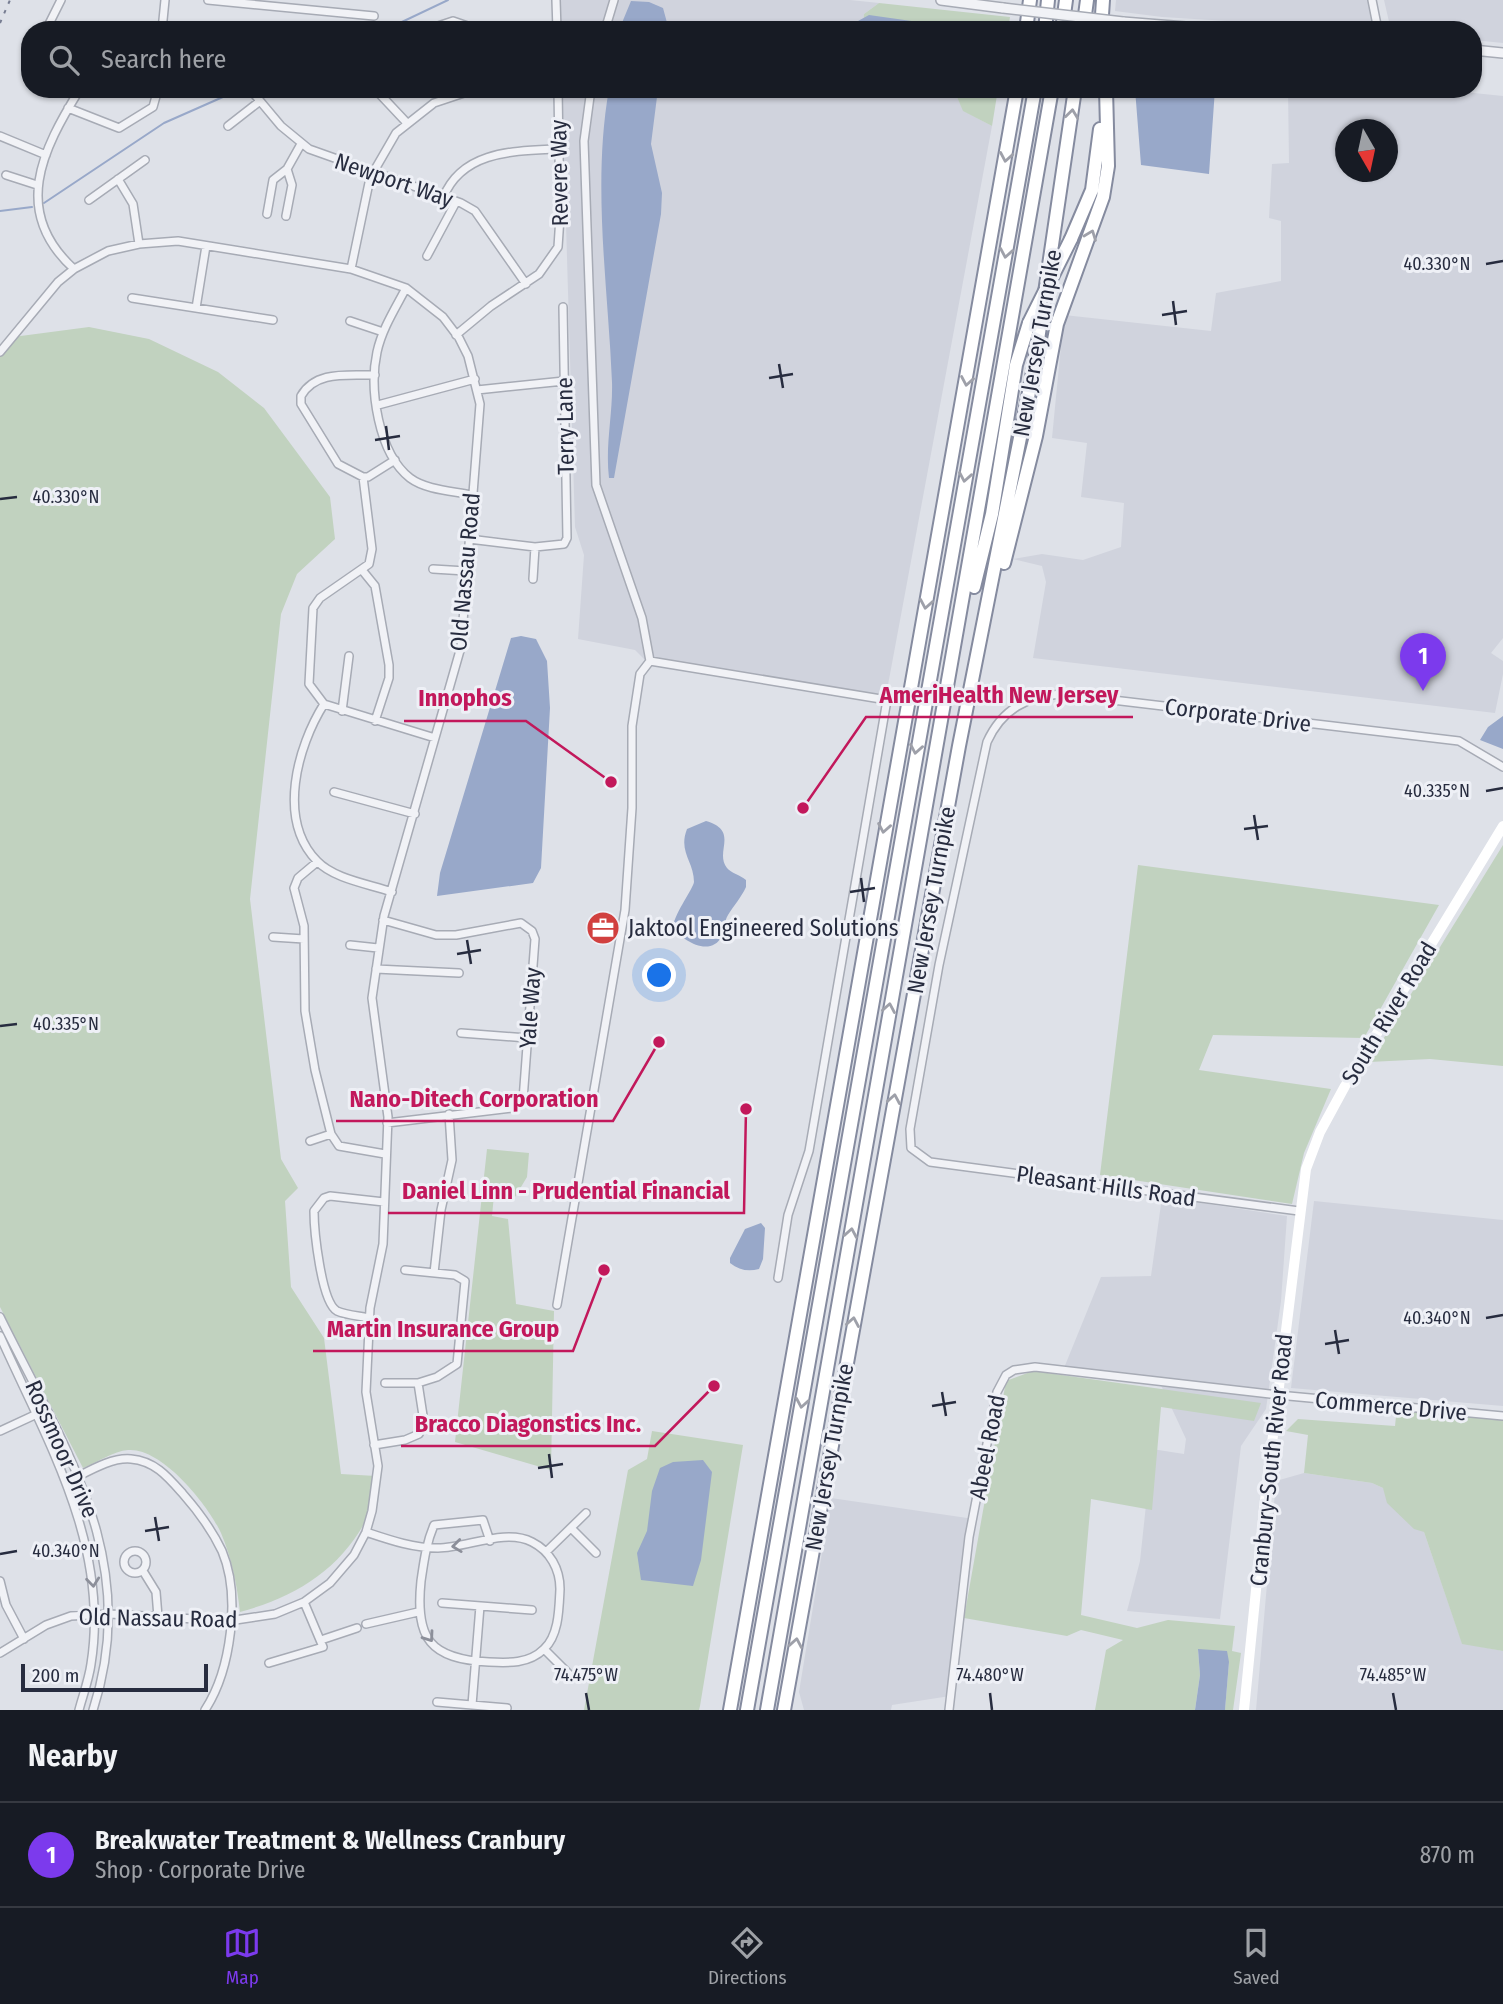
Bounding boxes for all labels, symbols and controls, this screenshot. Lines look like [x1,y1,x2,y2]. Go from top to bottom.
search box [21,21,1482,98]
icon: search [45,41,83,79]
text: Search here [101,44,226,75]
one-way arrow [1065,108,1080,119]
street label: Revere Way [544,119,574,227]
north arrow [1335,119,1398,182]
street label: Newport Way [331,147,458,214]
one-way arrow [999,151,1014,163]
one-way arrow [1083,229,1097,241]
one-way arrow [999,247,1014,259]
street label: New Jersey Turnpike [1007,247,1067,439]
text: 40.330°N [1403,253,1471,275]
one-way arrow [960,375,975,387]
street label: Terry Lane [550,377,580,475]
one-way arrow [958,471,973,483]
text: 40.330°N [32,486,100,508]
street label: Old Nassau Road [444,492,486,652]
one-way arrow [919,598,934,610]
pin: 1 [1400,633,1446,691]
callout: AmeriHealth New Jersey [866,672,1133,717]
callout: Innophos [404,676,526,721]
text: AmeriHealth New Jersey [879,681,1119,709]
text: Innophos [418,684,512,712]
street label: Corporate Drive [1163,692,1313,738]
one-way arrow [909,743,924,755]
text: 40.335°N [1404,780,1470,802]
street label: New Jersey Turnpike [901,804,961,996]
one-way arrow [877,822,892,834]
office icon: Jaktool Engineered Solutions [584,909,622,947]
place label: Jaktool Engineered Solutions [628,914,899,942]
street label: South River Road [1335,937,1443,1089]
your location [642,958,676,992]
street label: Yale Way [513,966,547,1049]
one-way arrow [881,1002,896,1014]
text: 40.335°N [33,1013,99,1035]
callout: Nano-Ditech Corporation [336,1076,613,1121]
text: Nano-Ditech Corporation [349,1085,599,1113]
one-way arrow [886,1093,901,1105]
street label: Pleasant Hills Road [1015,1160,1197,1212]
callout: Daniel Linn - Prudential Financial [388,1168,744,1213]
text: Daniel Linn - Prudential Financial [402,1177,730,1205]
one-way arrow [843,1227,858,1238]
callout: Martin Insurance Group [313,1306,573,1351]
text: 40.340°N [1403,1307,1471,1329]
text: Martin Insurance Group [327,1315,559,1343]
one-way arrow [845,1316,860,1328]
street label: Cranbury-South River Road [1244,1332,1298,1588]
street label: New Jersey Turnpike [799,1361,859,1553]
street label: Rossmoor Drive [19,1376,105,1522]
street label: Commerce Drive [1314,1385,1468,1427]
street label: Abeel Road [963,1392,1011,1502]
one-way arrow [795,1398,810,1409]
callout: Bracco Diagonstics Inc. [401,1401,655,1446]
text: Bracco Diagonstics Inc. [415,1410,641,1438]
one-way arrow [452,1538,463,1553]
text: 40.340°N [32,1540,100,1562]
one-way arrow [85,1577,100,1588]
street label: Old Nassau Road [78,1603,238,1633]
one-way arrow [421,1629,433,1642]
one-way arrow [788,1637,803,1649]
scale bar [21,1661,208,1693]
text: 200 m [32,1664,79,1687]
text: 74.475°W [554,1664,619,1686]
text: 74.480°W [956,1664,1024,1686]
text: 74.485°W [1360,1664,1427,1686]
text: Nearby [28,1738,117,1774]
text: Breakwater Treatment & Wellness Cranbury [95,1825,565,1856]
text: 1 [46,1841,56,1869]
text: 870 m [1420,1841,1475,1869]
text: Shop · Corporate Drive [95,1856,305,1884]
tab: Map [223,1924,261,1989]
tab: Directions [708,1924,787,1989]
tab: Saved [1233,1924,1280,1989]

